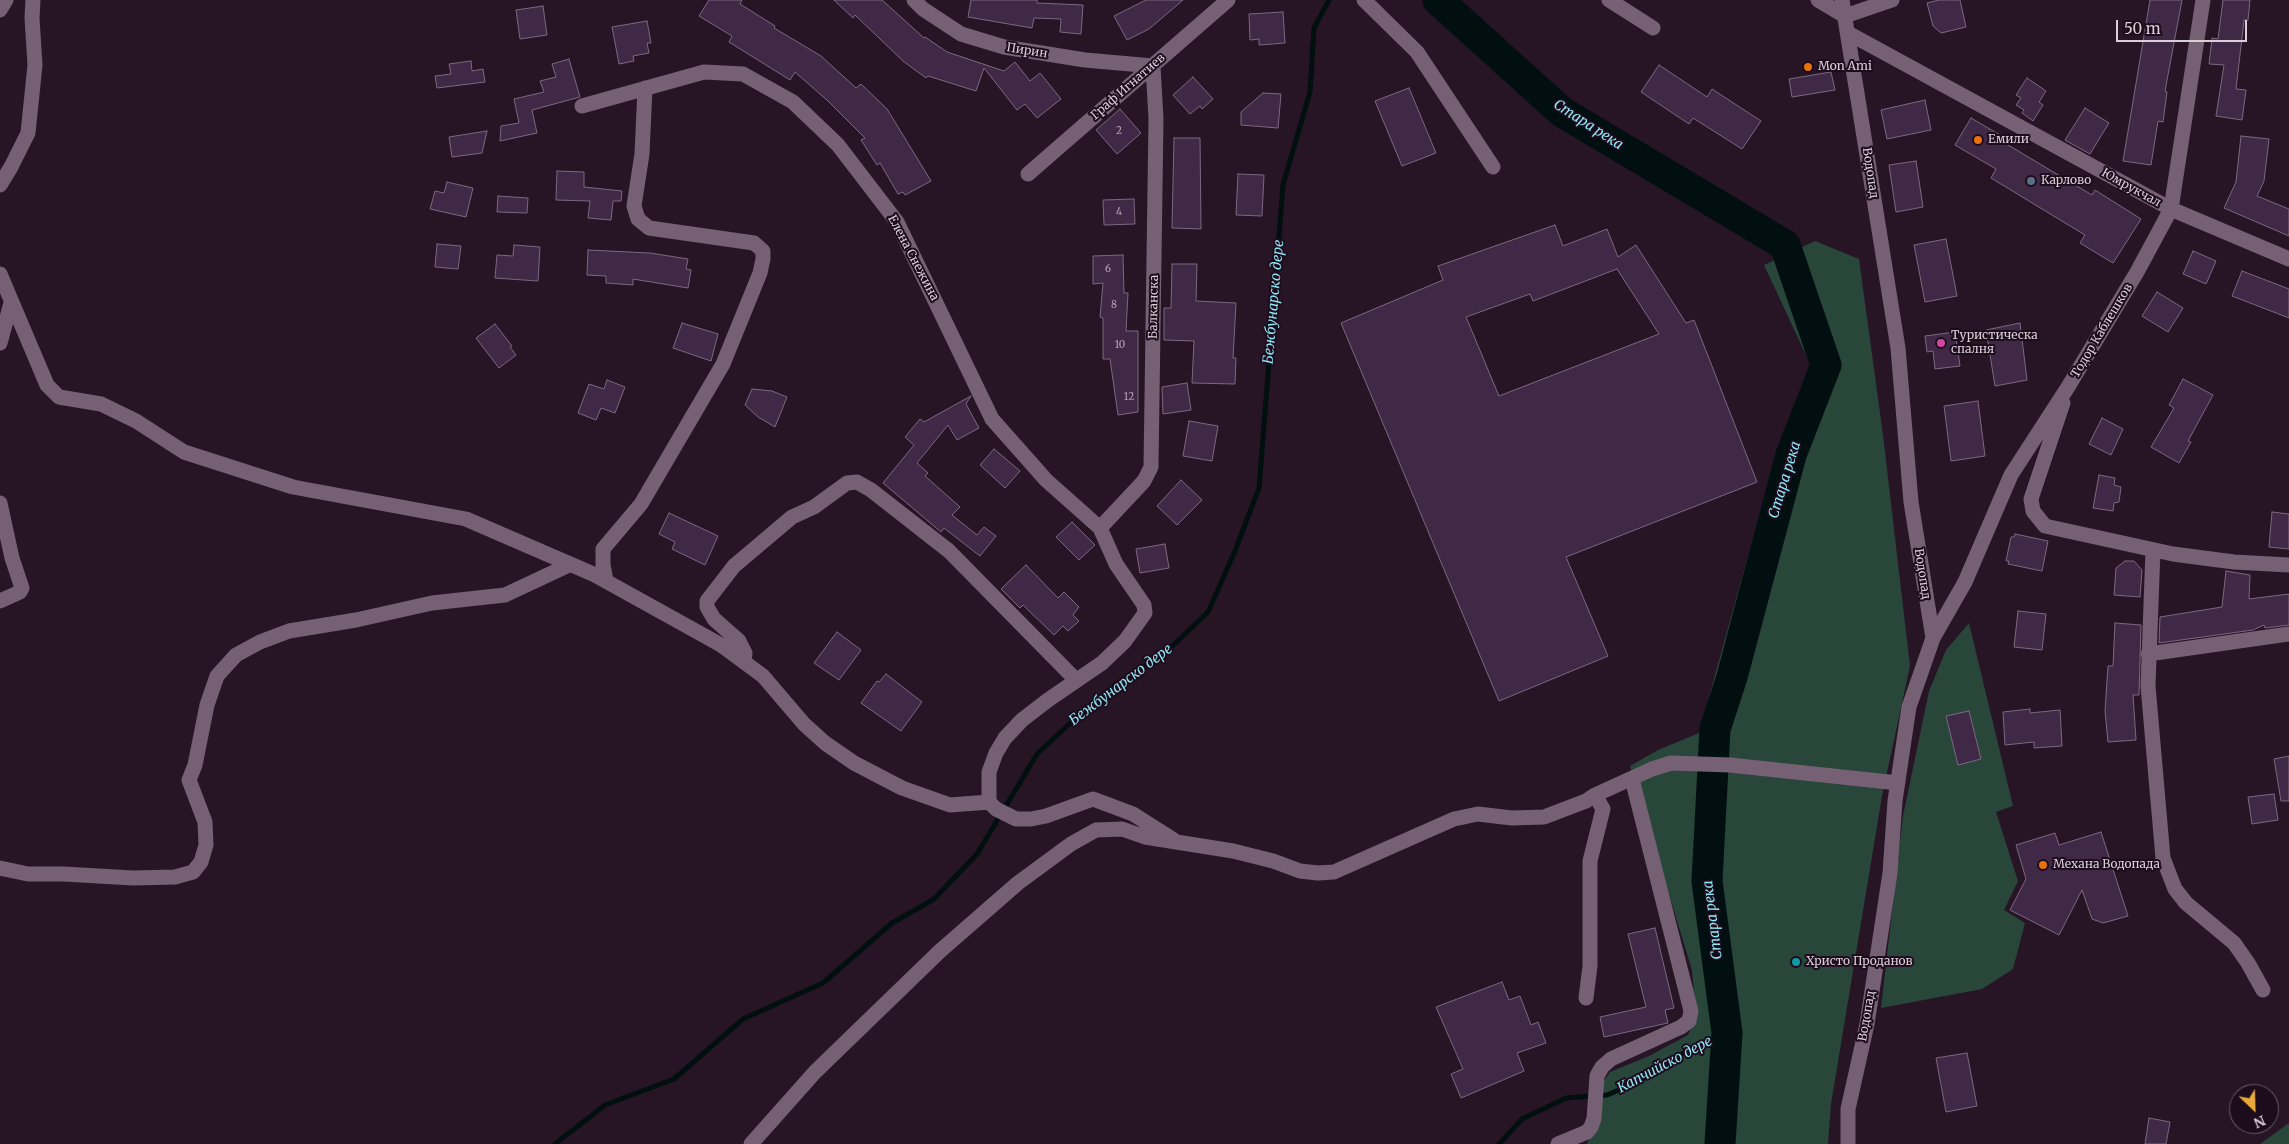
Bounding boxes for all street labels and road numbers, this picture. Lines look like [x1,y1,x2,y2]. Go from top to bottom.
street label: Пирин [1005,41,1049,61]
street label: Граф Игнатиев [1088,51,1168,123]
street label: Водопад [1859,147,1881,199]
street label: Юмрукчал [2099,166,2163,210]
street label: Елена Снежина [884,213,942,303]
street label: Балканска [1146,275,1162,339]
street label: Тодор Каблешков [2068,281,2136,381]
street label: Водопад [1911,548,1933,600]
street label: Водопад [1855,989,1879,1043]

